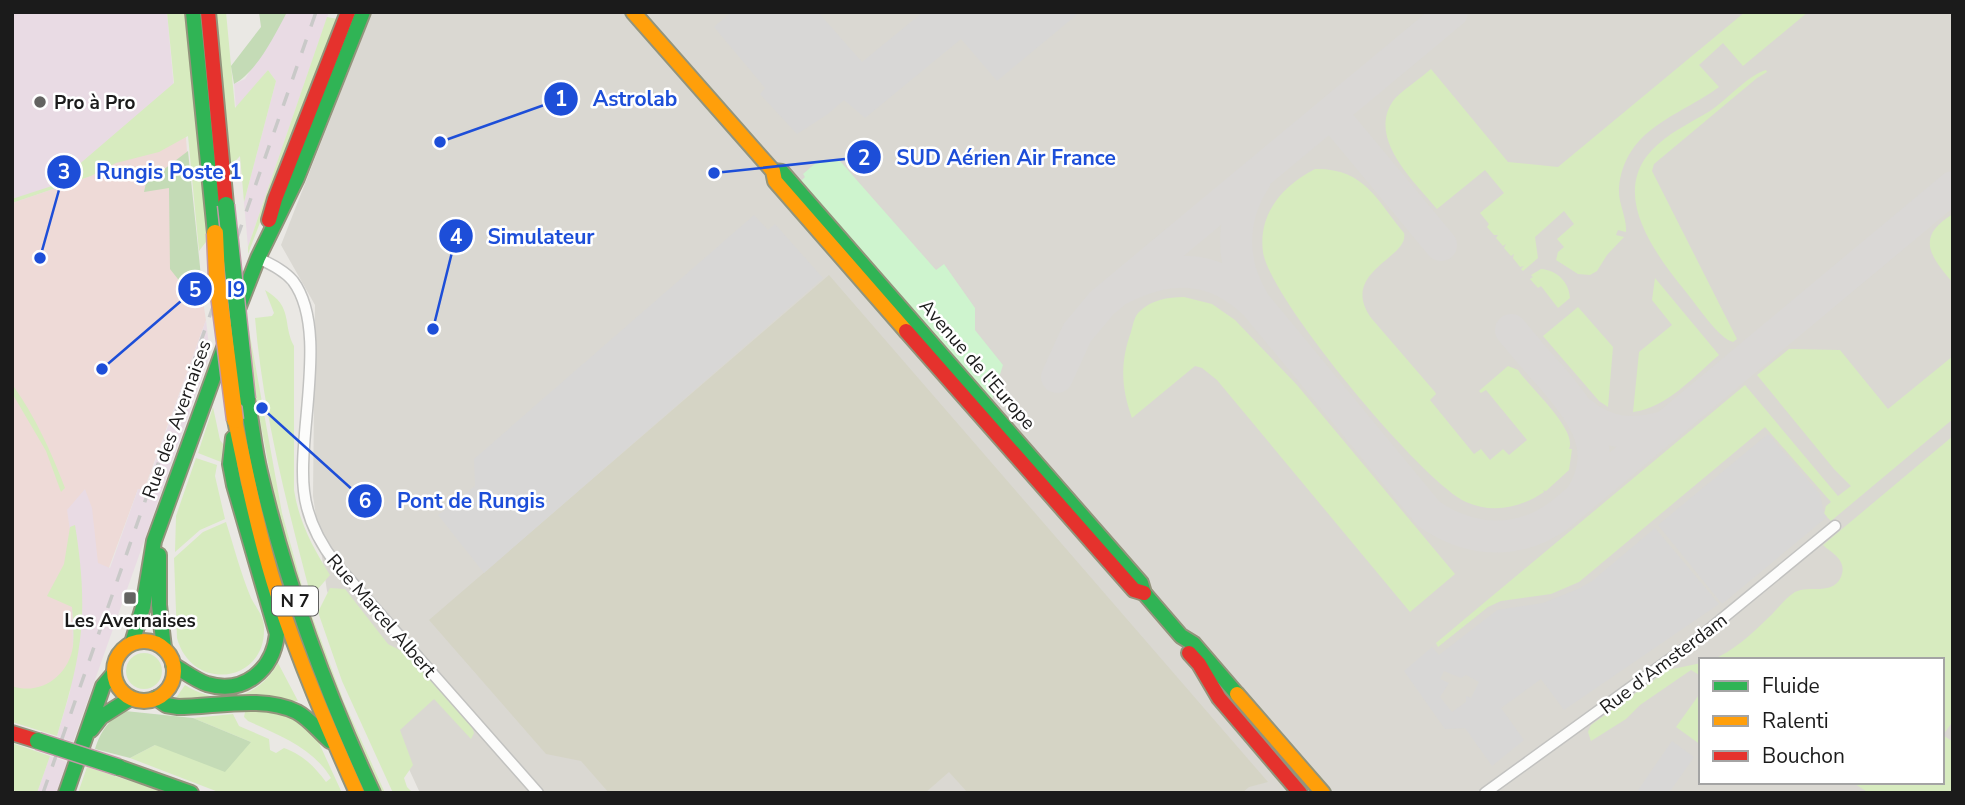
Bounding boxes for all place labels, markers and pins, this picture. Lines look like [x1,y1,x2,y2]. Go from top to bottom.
callout: Astrolab [544,78,692,120]
place label: Pro à Pro [54,90,136,116]
marker: Pro à Pro [32,94,48,110]
callout: SUD Aérien Air France [847,136,1129,178]
callout: Rungis Poste 1 [47,151,256,193]
callout: Simulateur [438,215,608,257]
callout: I9 [178,268,259,310]
callout: Pont de Rungis [348,480,559,522]
marker: Les Avernaises [122,590,138,606]
place label: Les Avernaises [64,608,196,634]

